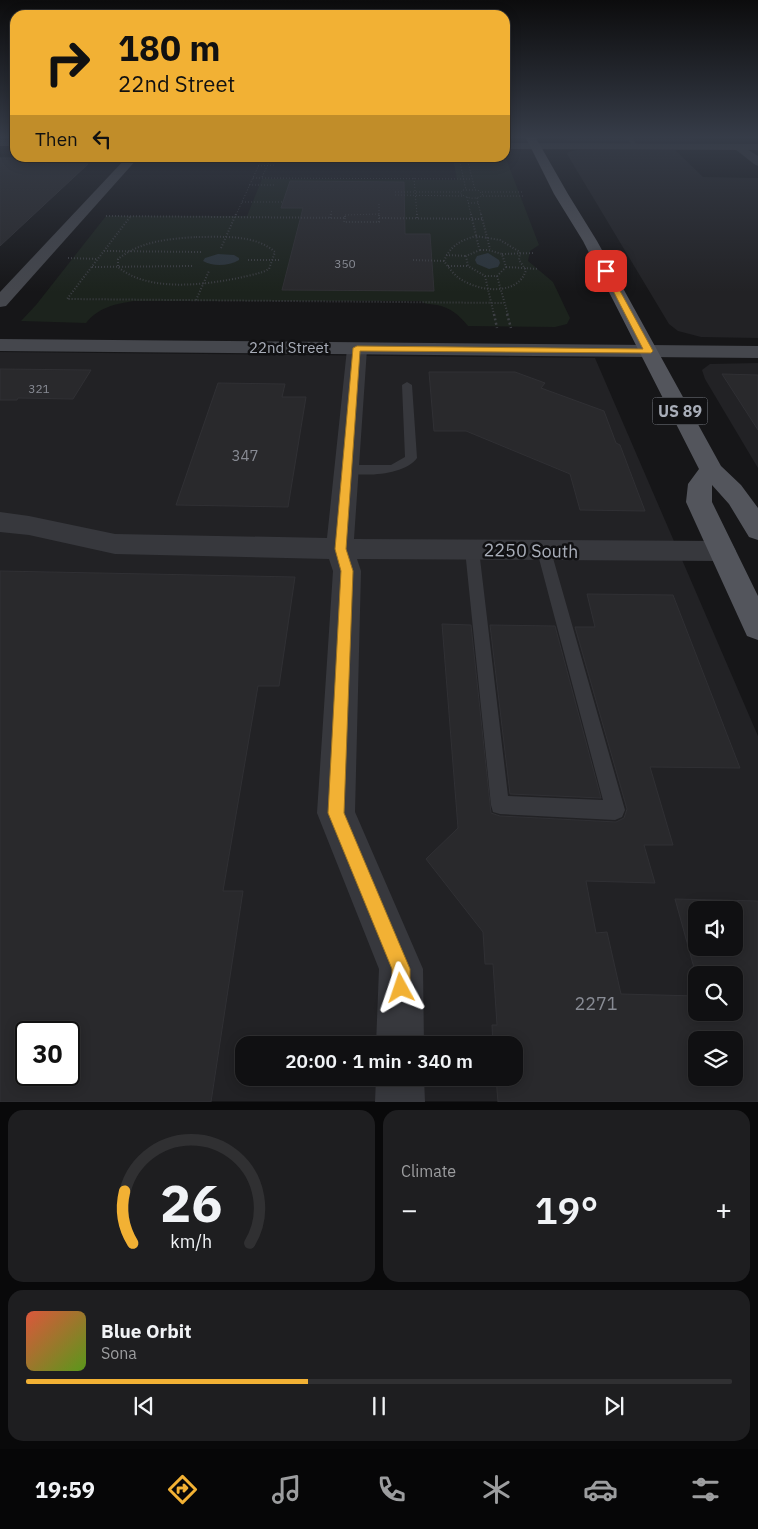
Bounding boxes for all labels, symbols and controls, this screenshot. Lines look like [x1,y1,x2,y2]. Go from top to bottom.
text: 180 m [118,25,221,71]
icon: right [35,30,100,95]
text: 22nd Street [118,69,235,98]
icon: left [88,125,116,153]
text: Then [35,127,78,151]
pin [585,250,627,292]
house number: 350 [334,256,356,271]
icon: arrive [592,257,620,285]
street label: 22nd Street [249,338,329,357]
house number: 321 [28,381,50,396]
road number: US 89 [652,398,708,424]
house number: 347 [231,446,259,465]
street label: 2250 South [483,538,579,563]
map controls [688,901,743,1086]
button: sound [688,901,743,956]
position arrow [374,961,426,1013]
button: search [688,966,743,1021]
house number: 2271 [574,992,618,1015]
speed limit sign: 30 [15,1021,80,1086]
button: layers [688,1031,743,1086]
text: 20:00 · 1 min · 340 m [285,1049,473,1073]
text: Climate [401,1161,456,1181]
text: 26 [160,1169,223,1236]
text: 19° [535,1185,598,1234]
text: − [401,1191,418,1228]
text: + [715,1191,732,1228]
text: km/h [171,1230,213,1253]
text: Blue Orbit [101,1319,191,1343]
text: Sona [101,1343,137,1363]
icon: previous [130,1392,158,1420]
icon: pause [365,1392,393,1420]
icon: next [600,1392,628,1420]
icon: directions [165,1472,200,1507]
icon: music [269,1472,304,1507]
icon: phone [374,1472,409,1507]
icon: climate [479,1472,514,1507]
icon: car [583,1472,618,1507]
icon: filters [688,1472,723,1507]
text: 19:59 [35,1475,95,1504]

